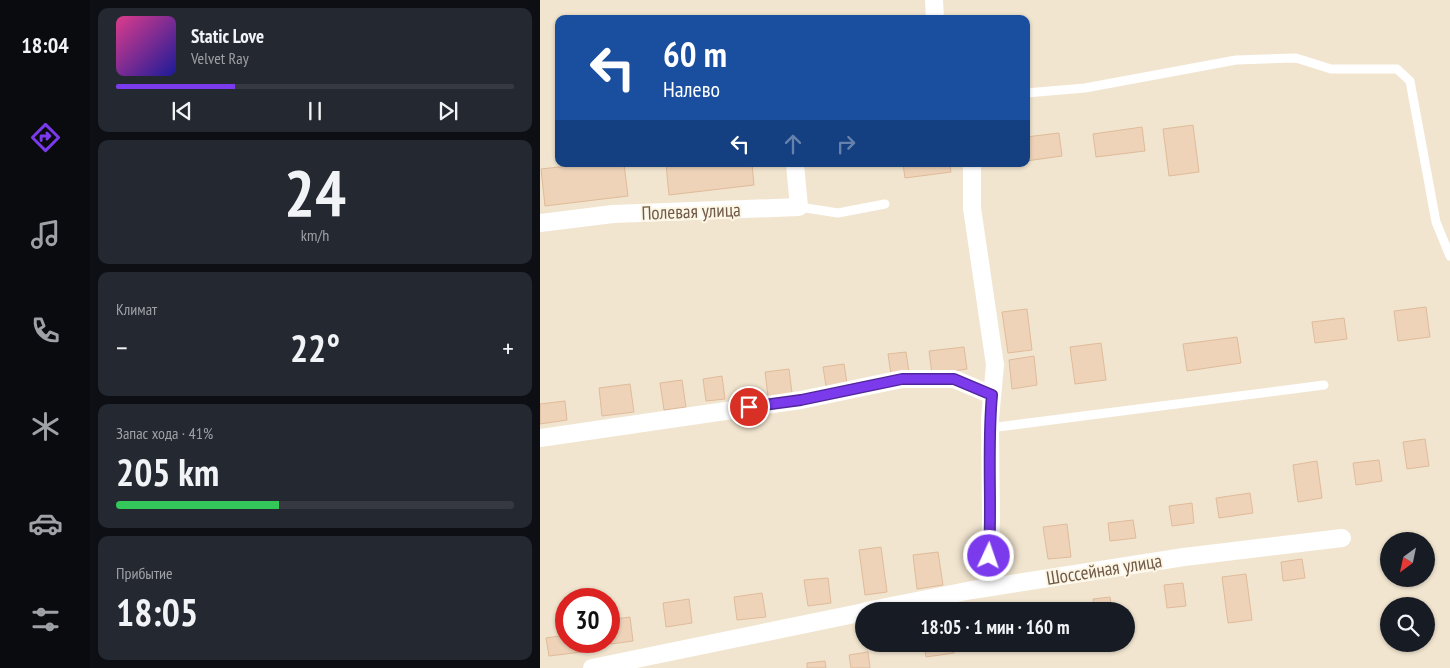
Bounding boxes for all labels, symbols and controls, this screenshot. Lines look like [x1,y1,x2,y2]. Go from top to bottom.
text: Static Love [191,24,264,48]
text: 18:04 [21,31,69,59]
text: 60 m [663,31,727,77]
icon: left [580,35,645,100]
text: Velvet Ray [191,48,249,68]
text: Налево [663,75,720,103]
icon: previous [168,97,196,125]
icon: pause [301,97,329,125]
icon: next [434,97,462,125]
icon: directions [28,120,63,155]
icon: left [726,130,754,158]
icon: ahead [779,130,807,158]
icon: right [832,130,860,158]
text: 24 [284,150,346,234]
street label: Полевая улица [641,197,741,225]
icon: music [28,217,63,252]
text: km/h [301,225,329,245]
text: Климат [116,299,157,319]
icon: phone [28,313,63,348]
text: 22° [290,323,340,372]
text: − [116,329,128,366]
text: + [502,329,514,366]
pin [728,386,770,428]
icon: arrive [735,393,763,421]
icon: climate [28,409,63,444]
text: Запас хода · 41% [116,423,213,443]
text: 205 km [116,447,219,496]
icon: car [28,506,63,541]
position arrow [962,529,1014,581]
north arrow [1380,532,1435,588]
map controls [1380,532,1435,652]
street label: Шоссейная улица [1045,548,1163,590]
text: Прибытие [116,563,173,583]
text: 18:05 [116,587,198,636]
speed limit sign: 30 [555,588,620,653]
button: search [1380,597,1435,652]
icon: filters [28,602,63,637]
text: 18:05 · 1 мин · 160 m [921,615,1069,639]

